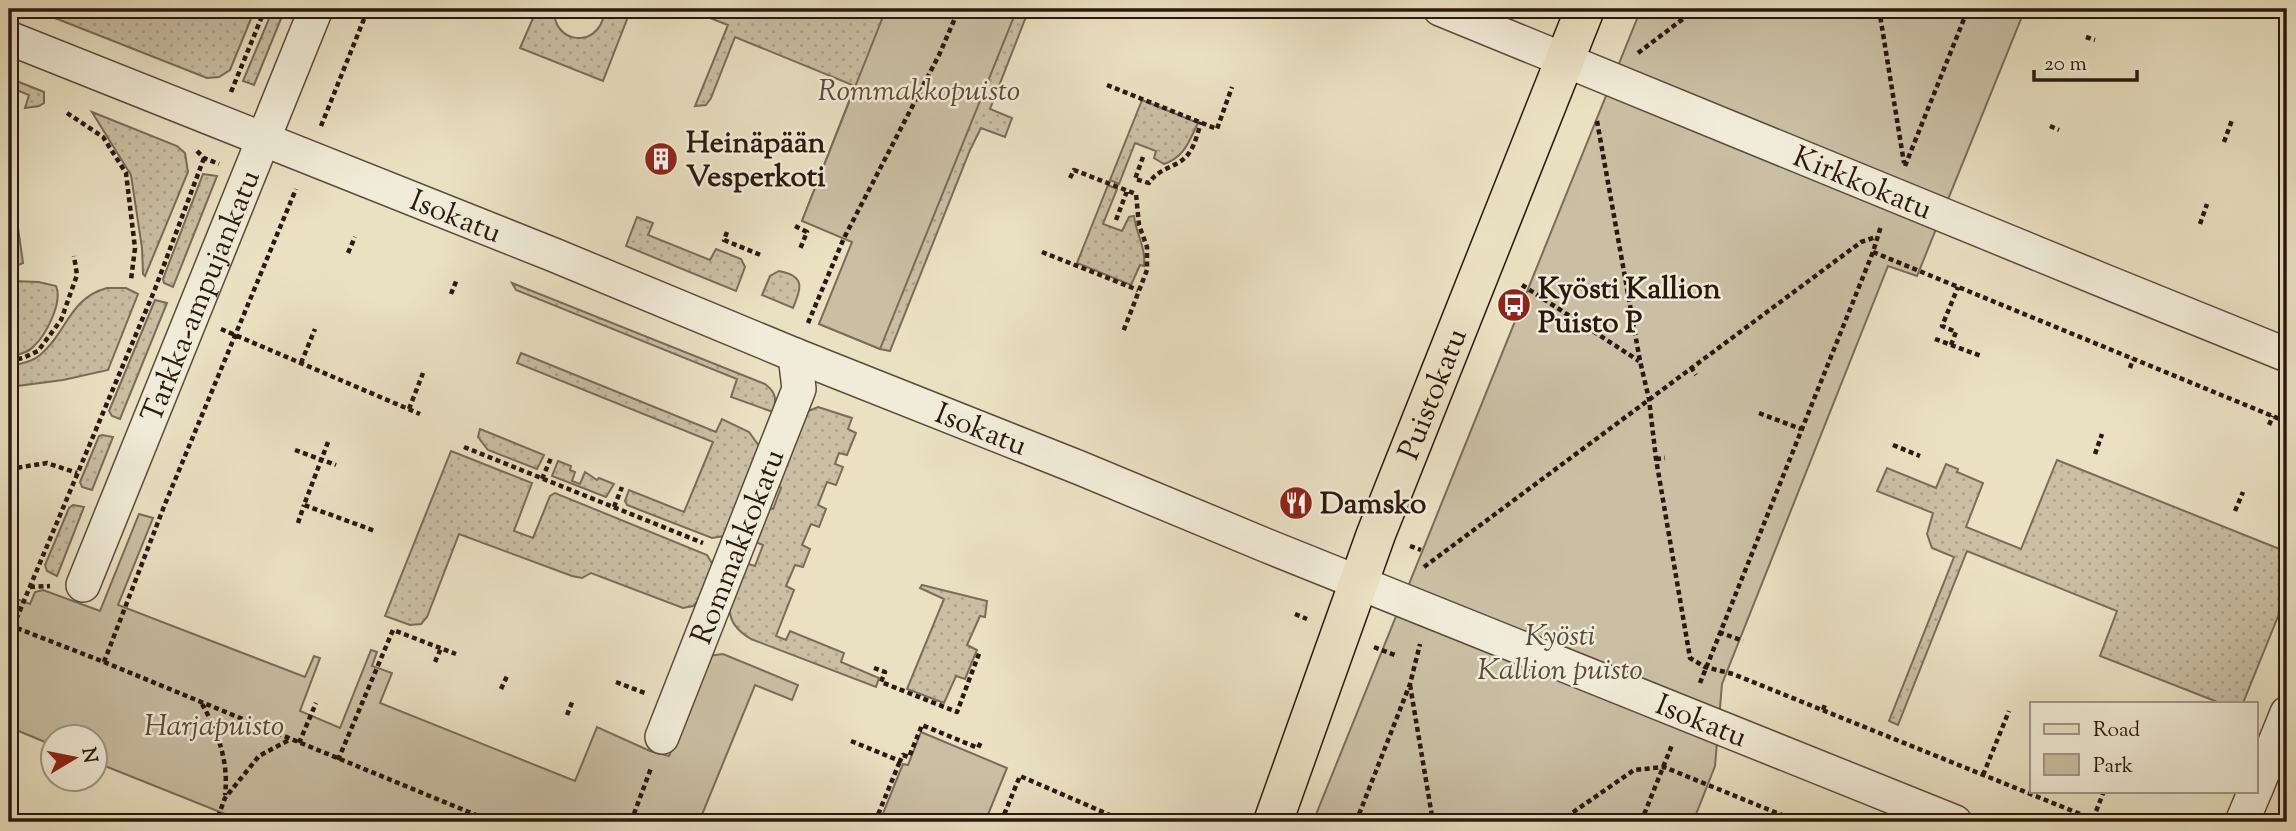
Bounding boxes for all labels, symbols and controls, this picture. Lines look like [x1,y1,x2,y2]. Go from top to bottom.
scale bar [2034,38,2137,82]
text: 20 m [2044,50,2087,80]
park label: Rommakkopuisto [818,71,1020,114]
place label: Heinäpään Vesperkoti [686,123,826,200]
street label: Kirkkokatu [1786,137,1938,232]
building icon: Heinäpään Vesperkoti [642,140,680,178]
street label: Tarkka-ampujankatu [132,164,273,429]
street label: Isokatu [403,181,507,256]
place label: Kyösti Kallion Puisto P [1538,269,1721,346]
bus stop icon: Kyösti Kallion Puisto P [1495,286,1533,324]
street label: Puistokatu [1389,322,1480,467]
street label: Isokatu [928,394,1033,469]
street label: Rommakkokatu [682,443,797,651]
restaurant icon: Damsko [1277,484,1315,522]
place label: Damsko [1320,484,1426,527]
park label: Kyösti Kallion puisto [1477,616,1643,693]
street label: Isokatu [1648,685,1753,760]
legend [2030,702,2258,792]
park label: Harjapuisto [144,706,284,749]
text: Road [2093,716,2140,746]
north arrow [38,722,108,792]
text: N [74,746,103,765]
text: Park [2093,752,2134,782]

